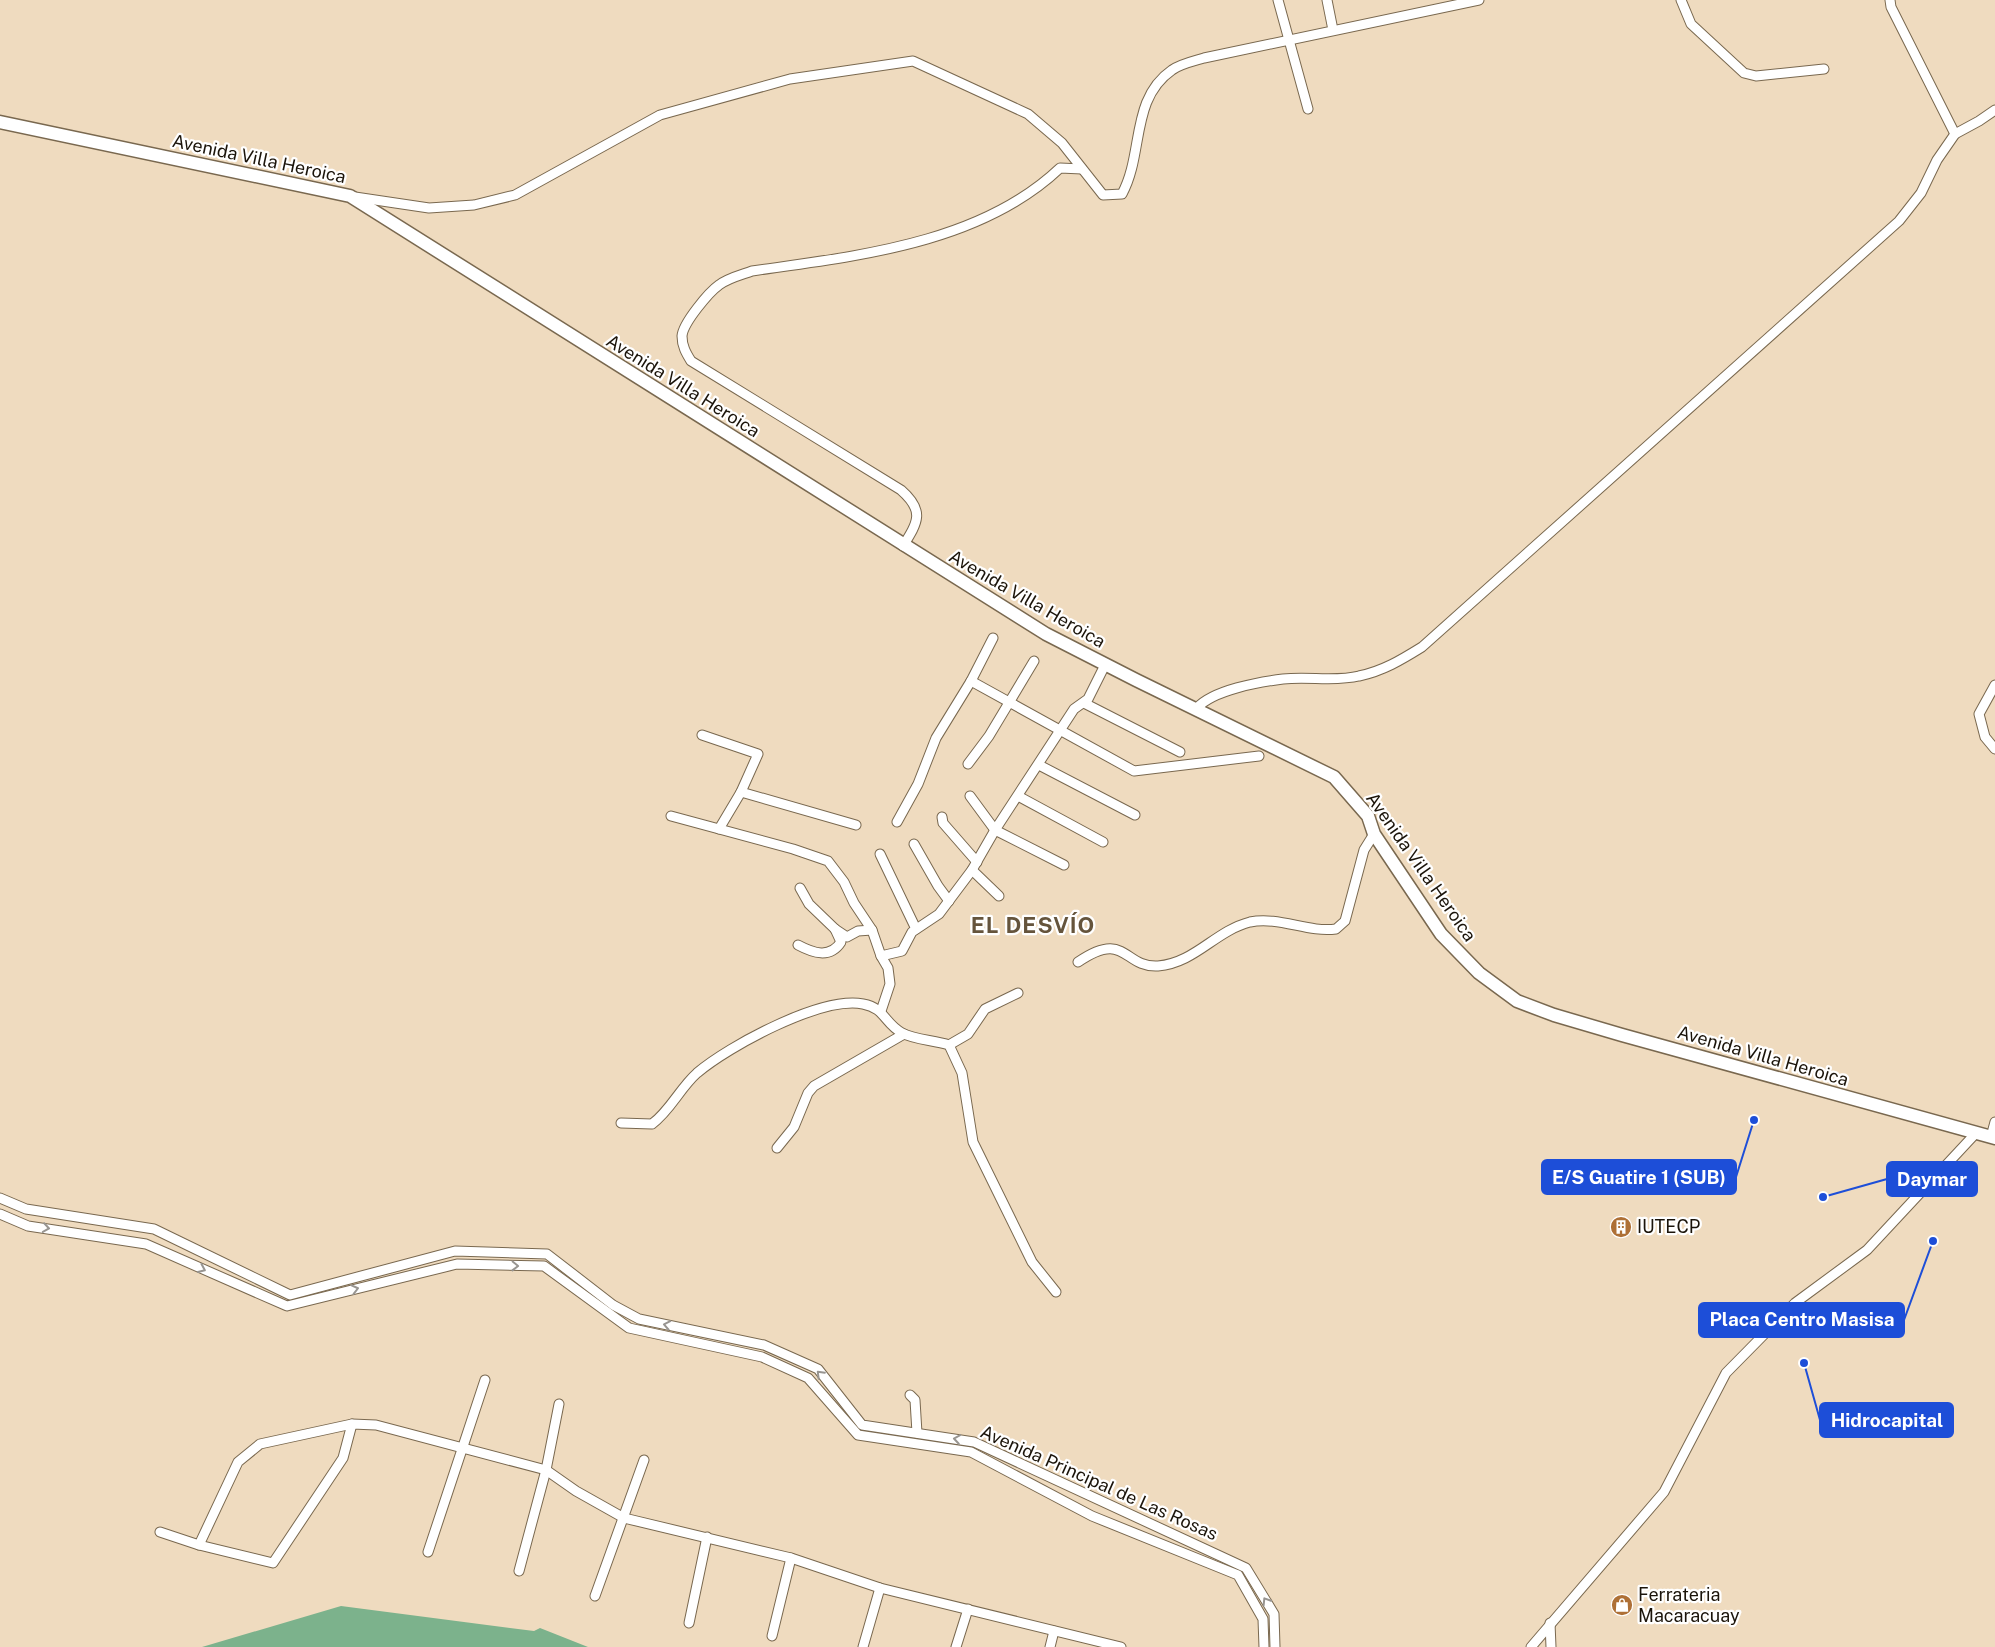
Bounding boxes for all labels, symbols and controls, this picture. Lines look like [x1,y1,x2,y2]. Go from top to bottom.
street label: Avenida Villa Heroica [170,130,348,187]
street label: Avenida Villa Heroica [603,330,764,441]
street label: Avenida Villa Heroica [945,545,1109,652]
street label: Avenida Villa Heroica [1362,788,1481,945]
district label: EL DESVÍO [971,912,1095,938]
street label: Avenida Villa Heroica [1675,1021,1851,1090]
callout: E/S Guatire 1 (SUB) [1542,1160,1736,1194]
callout: Daymar [1887,1162,1977,1196]
text: E/S Guatire 1 (SUB) [1552,1166,1726,1188]
text: Daymar [1897,1168,1967,1190]
building icon: IUTECP [1609,1215,1633,1239]
place label: IUTECP [1637,1216,1700,1237]
one-way arrow [42,1223,51,1233]
one-way arrow [511,1261,519,1271]
one-way arrow [197,1262,206,1273]
one-way arrow [351,1284,360,1295]
callout: Placa Centro Masisa [1699,1303,1904,1337]
text: Placa Centro Masisa [1709,1308,1895,1330]
one-way arrow [663,1320,672,1331]
one-way arrow [817,1371,826,1380]
callout: Hidrocapital [1820,1403,1953,1437]
text: Hidrocapital [1831,1409,1943,1431]
street label: Avenida Principal de Las Rosas [977,1421,1221,1544]
one-way arrow [953,1435,961,1445]
place label: Ferrateria Macaracuay [1638,1584,1740,1626]
shop icon: Ferrateria Macaracuay [1610,1593,1634,1617]
one-way arrow [1262,1597,1272,1606]

